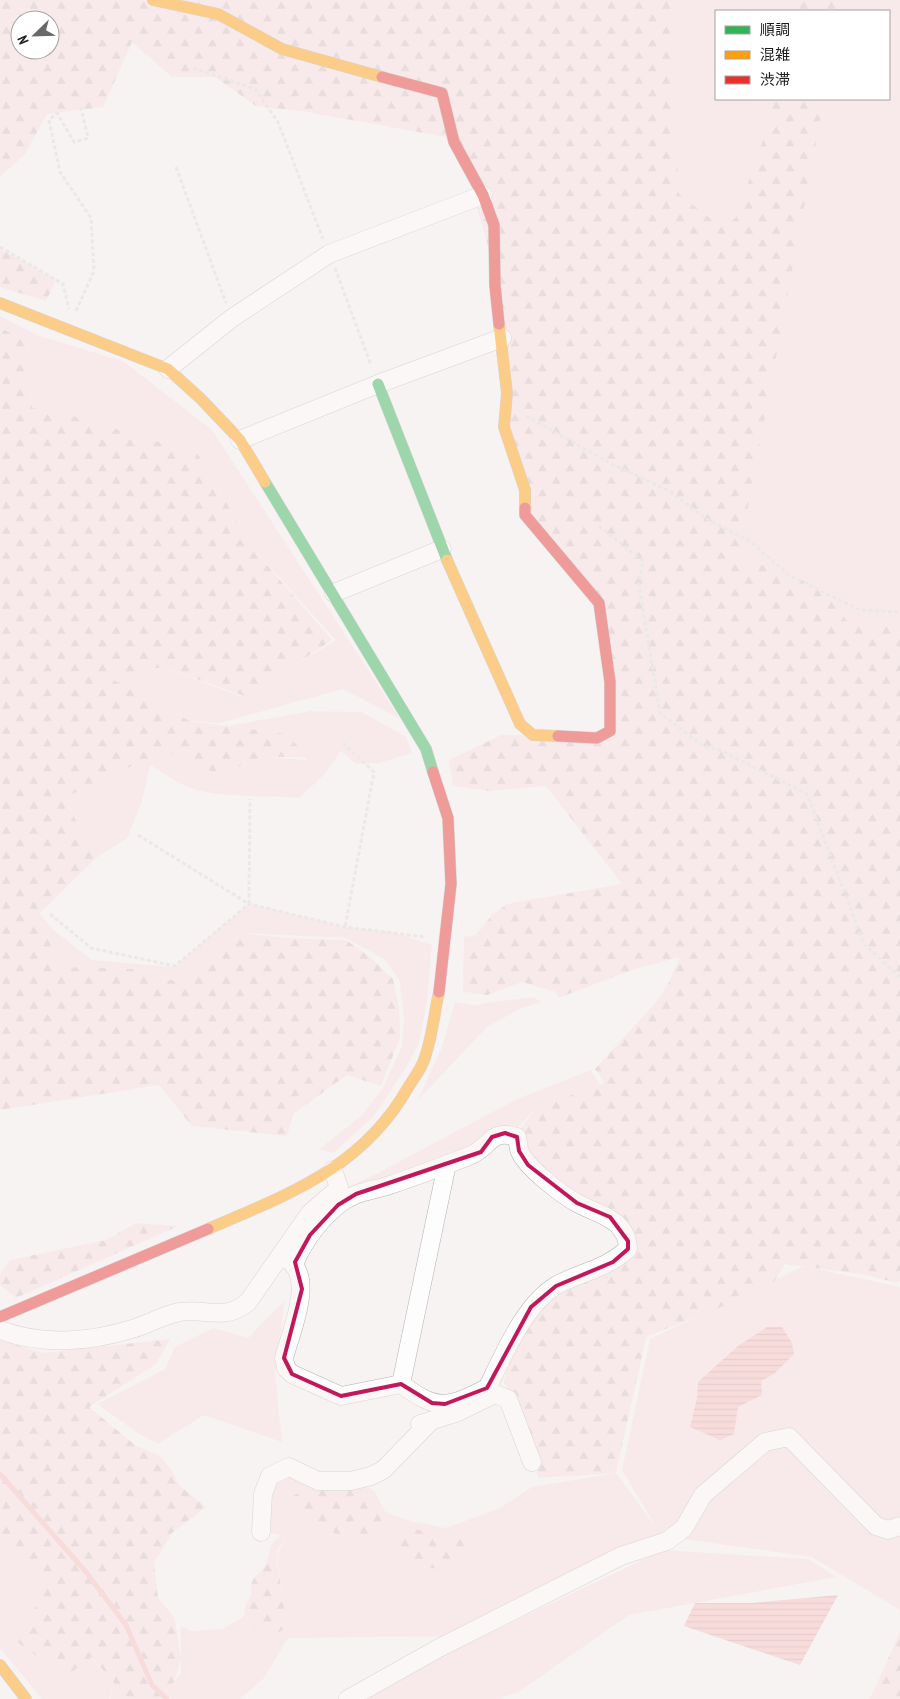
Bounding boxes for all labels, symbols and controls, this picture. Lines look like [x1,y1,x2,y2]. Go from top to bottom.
north arrow [10,10,60,60]
legend [715,10,890,100]
text: 順調 [760,20,790,39]
text: N [13,33,33,47]
text: 混雑 [760,45,790,64]
text: 渋滞 [760,70,790,89]

